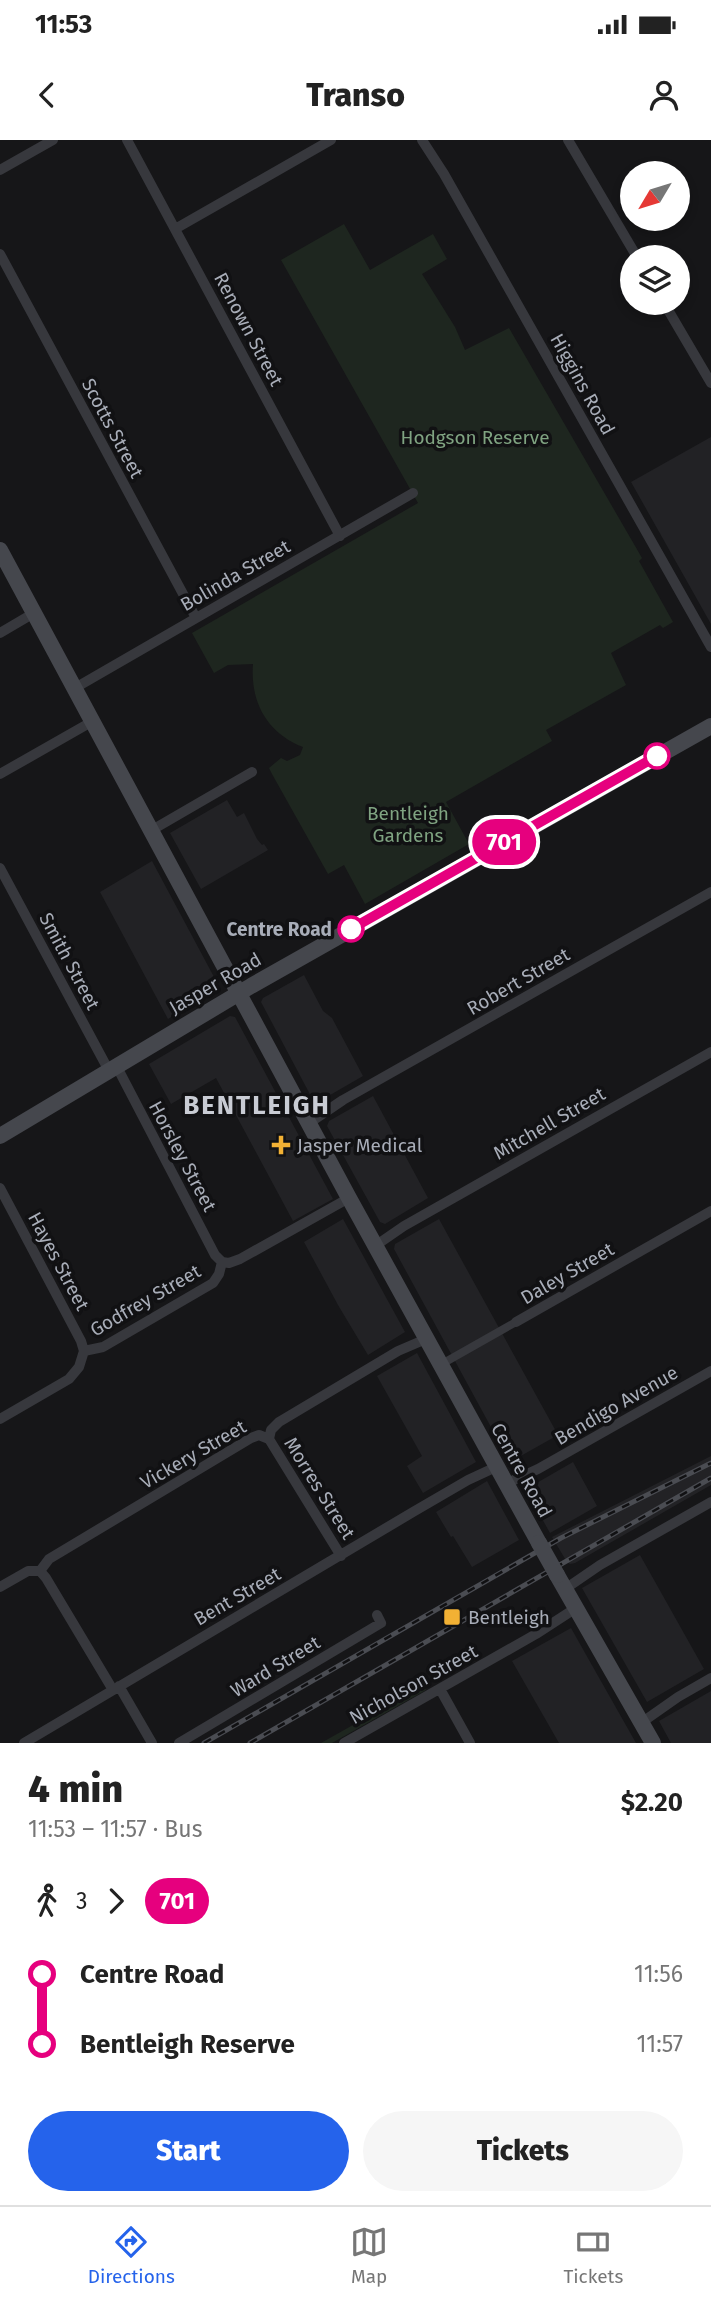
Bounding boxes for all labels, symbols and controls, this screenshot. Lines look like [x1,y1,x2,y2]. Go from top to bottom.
text: 11:53 [35,9,92,40]
icon: back [28,76,66,114]
text: Transo [306,76,405,114]
icon: person [645,76,683,114]
north arrow [620,161,690,231]
map controls [620,161,690,315]
button: layers [620,245,690,315]
street label: Renown Street [209,269,288,390]
street label: Higgins Road [545,330,620,439]
street label: Scotts Street [77,375,148,482]
park label: Hodgson Reserve [400,426,550,449]
street label: Bolinda Street [176,535,294,616]
unlabelled marker [644,743,670,769]
park label: Bentleigh Gardens [367,802,449,847]
line badge: 701 [464,819,544,865]
text: 701 [486,828,522,856]
street label: Smith Street [34,909,105,1014]
marker: Centre Road [338,916,364,942]
place label: Centre Road [226,918,332,941]
street label: Robert Street [463,943,574,1020]
street label: Jasper Road [165,948,265,1019]
street label: Mitchell Street [489,1082,609,1165]
district label: BENTLEIGH [183,1090,331,1121]
street label: Horsley Street [144,1097,221,1215]
place label: Jasper Medical [297,1134,423,1157]
marker: Jasper Medical [271,1135,291,1155]
street label: Hayes Street [23,1208,94,1314]
street label: Daley Street [517,1237,618,1309]
street label: Godfrey Street [86,1259,205,1341]
street label: Bendigo Avenue [551,1361,682,1450]
street label: Vickery Street [136,1415,250,1494]
street label: Centre Road [486,1419,557,1522]
street label: Morres Street [279,1433,360,1544]
street label: Bent Street [190,1562,285,1631]
place label: Bentleigh [468,1606,550,1629]
marker: Bentleigh [442,1607,462,1627]
street label: Ward Street [226,1631,324,1702]
street label: Nicholson Street [345,1640,481,1729]
text: 4 min [28,1766,123,1812]
text: $2.20 [621,1787,683,1818]
text: 11:53 – 11:57 · Bus [28,1815,202,1843]
icon: walk [28,1882,66,1920]
icon: forward [97,1882,135,1920]
text: 3 [76,1887,87,1915]
text: 701 [159,1887,195,1915]
text: Centre Road [80,1959,224,1990]
text: 11:56 [634,1960,683,1988]
text: Bentleigh Reserve [80,2029,295,2060]
text: 11:57 [637,2030,683,2058]
button: Start [28,2111,349,2191]
button: Tickets [363,2111,683,2191]
tab: Directions [88,2223,175,2288]
tab: Map [350,2223,388,2288]
tab: Tickets [563,2223,623,2288]

